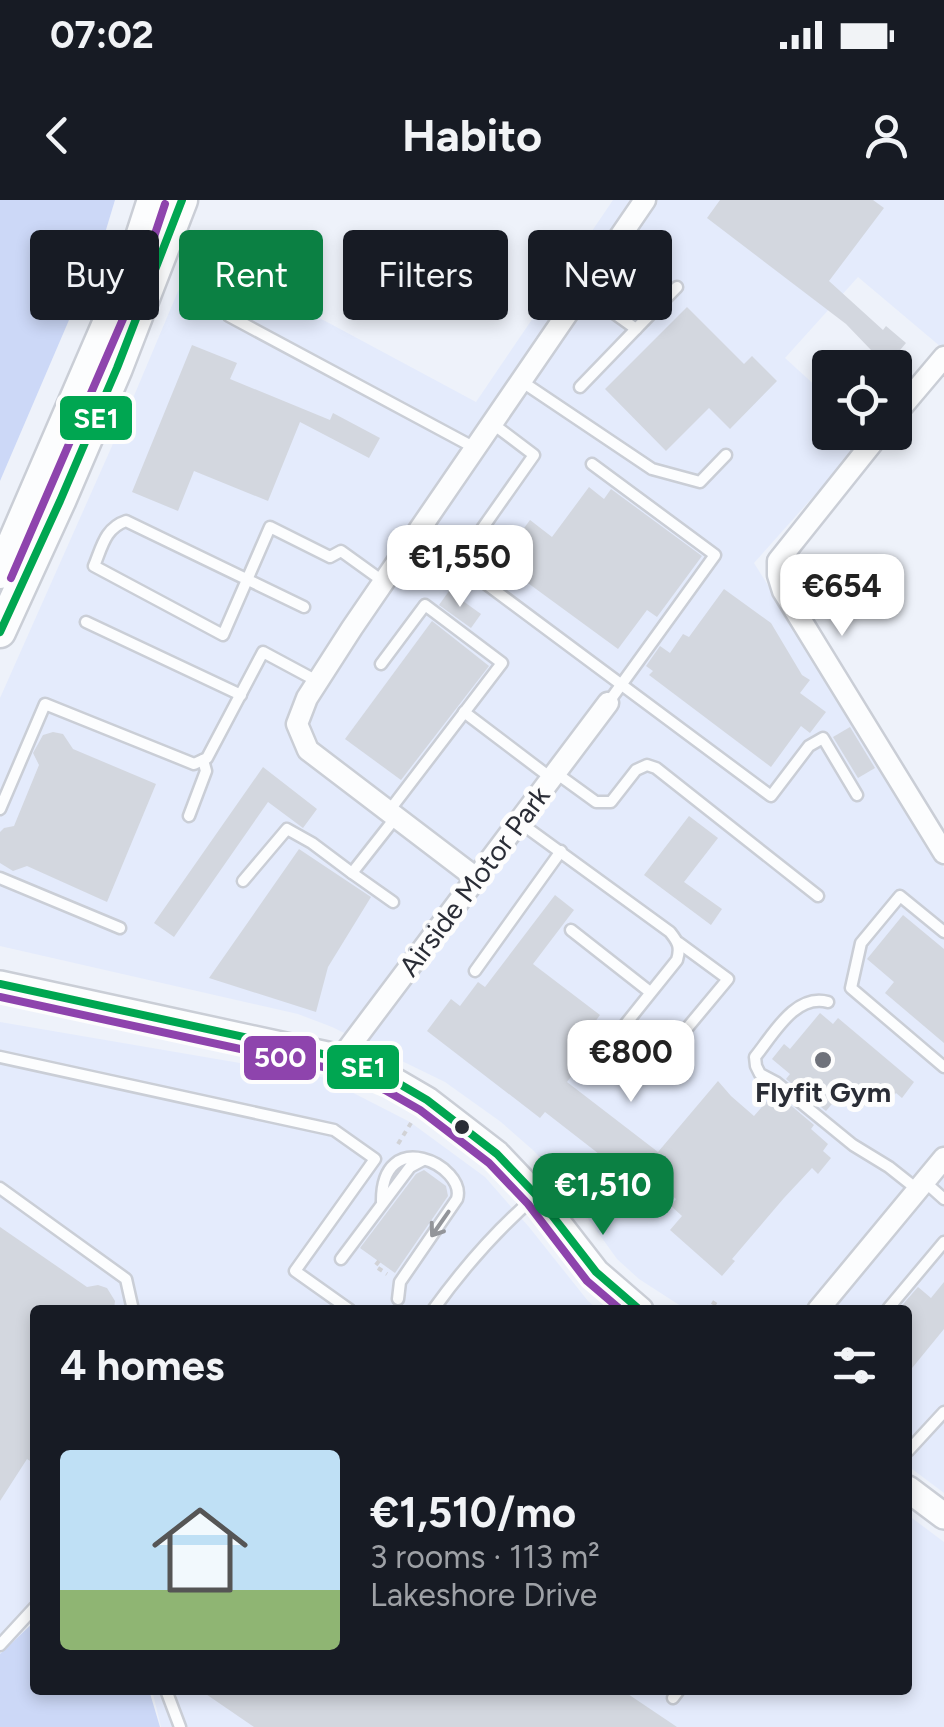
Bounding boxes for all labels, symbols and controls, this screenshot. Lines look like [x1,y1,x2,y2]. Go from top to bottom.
text: 07:02 [50,12,154,58]
icon: back [30,108,85,163]
text: Habito [402,108,542,162]
icon: person [859,108,914,163]
chip: Buy [30,230,159,320]
chip: Rent [179,230,323,320]
chip: Filters [343,230,508,320]
chip: New [528,230,672,320]
map controls [812,350,912,450]
button: locate [812,350,912,450]
line badge: SE1 [58,394,134,442]
text: SE1 [73,401,119,435]
pin: €1,550 [379,525,541,610]
text: €1,550 [409,538,511,576]
pin: €654 [783,554,901,639]
text: €654 [802,567,882,605]
street label: Airside Motor Park [391,779,557,983]
pin: €800 [572,1020,690,1105]
text: €800 [589,1033,673,1071]
line badge: 500 [242,1034,318,1082]
text: 500 [254,1040,306,1074]
line badge: SE1 [325,1043,401,1091]
marker: Flyfit Gym [812,1049,834,1071]
text: SE1 [340,1050,386,1084]
place label: Flyfit Gym [755,1075,891,1109]
unlabelled marker [452,1117,472,1137]
pin: €1,510 [522,1153,684,1238]
text: €1,510 [555,1166,651,1204]
one-way arrow [430,1209,451,1237]
icon: filters [827,1338,882,1393]
text: 4 homes [60,1340,224,1391]
text: €1,510/mo [370,1487,576,1538]
icon: home [140,1490,260,1610]
text: 3 rooms · 113 m² [370,1538,600,1576]
text: Lakeshore Drive [370,1576,597,1614]

